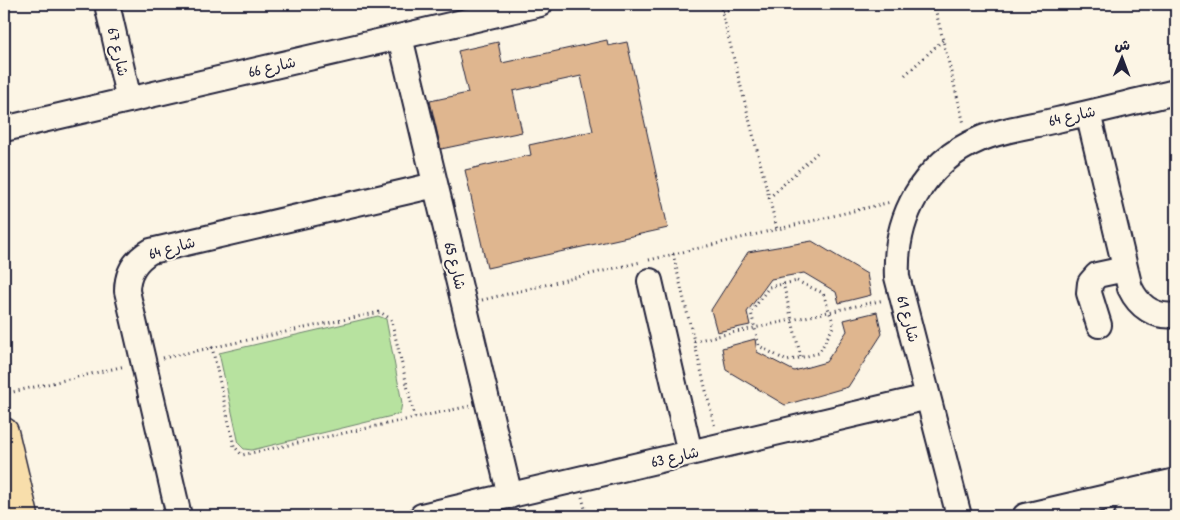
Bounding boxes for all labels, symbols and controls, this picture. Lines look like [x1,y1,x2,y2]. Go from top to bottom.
street label: شارع 67 [103,25,134,78]
north arrow [1098,32,1148,82]
text: ش [1114,35,1130,54]
street label: شارع 66 [246,51,298,82]
street label: شارع 64 [1046,100,1097,131]
street label: شارع 64 [146,231,198,264]
street label: شارع 65 [439,240,472,292]
street label: شارع 61 [892,293,925,344]
street label: شارع 63 [649,441,701,472]

